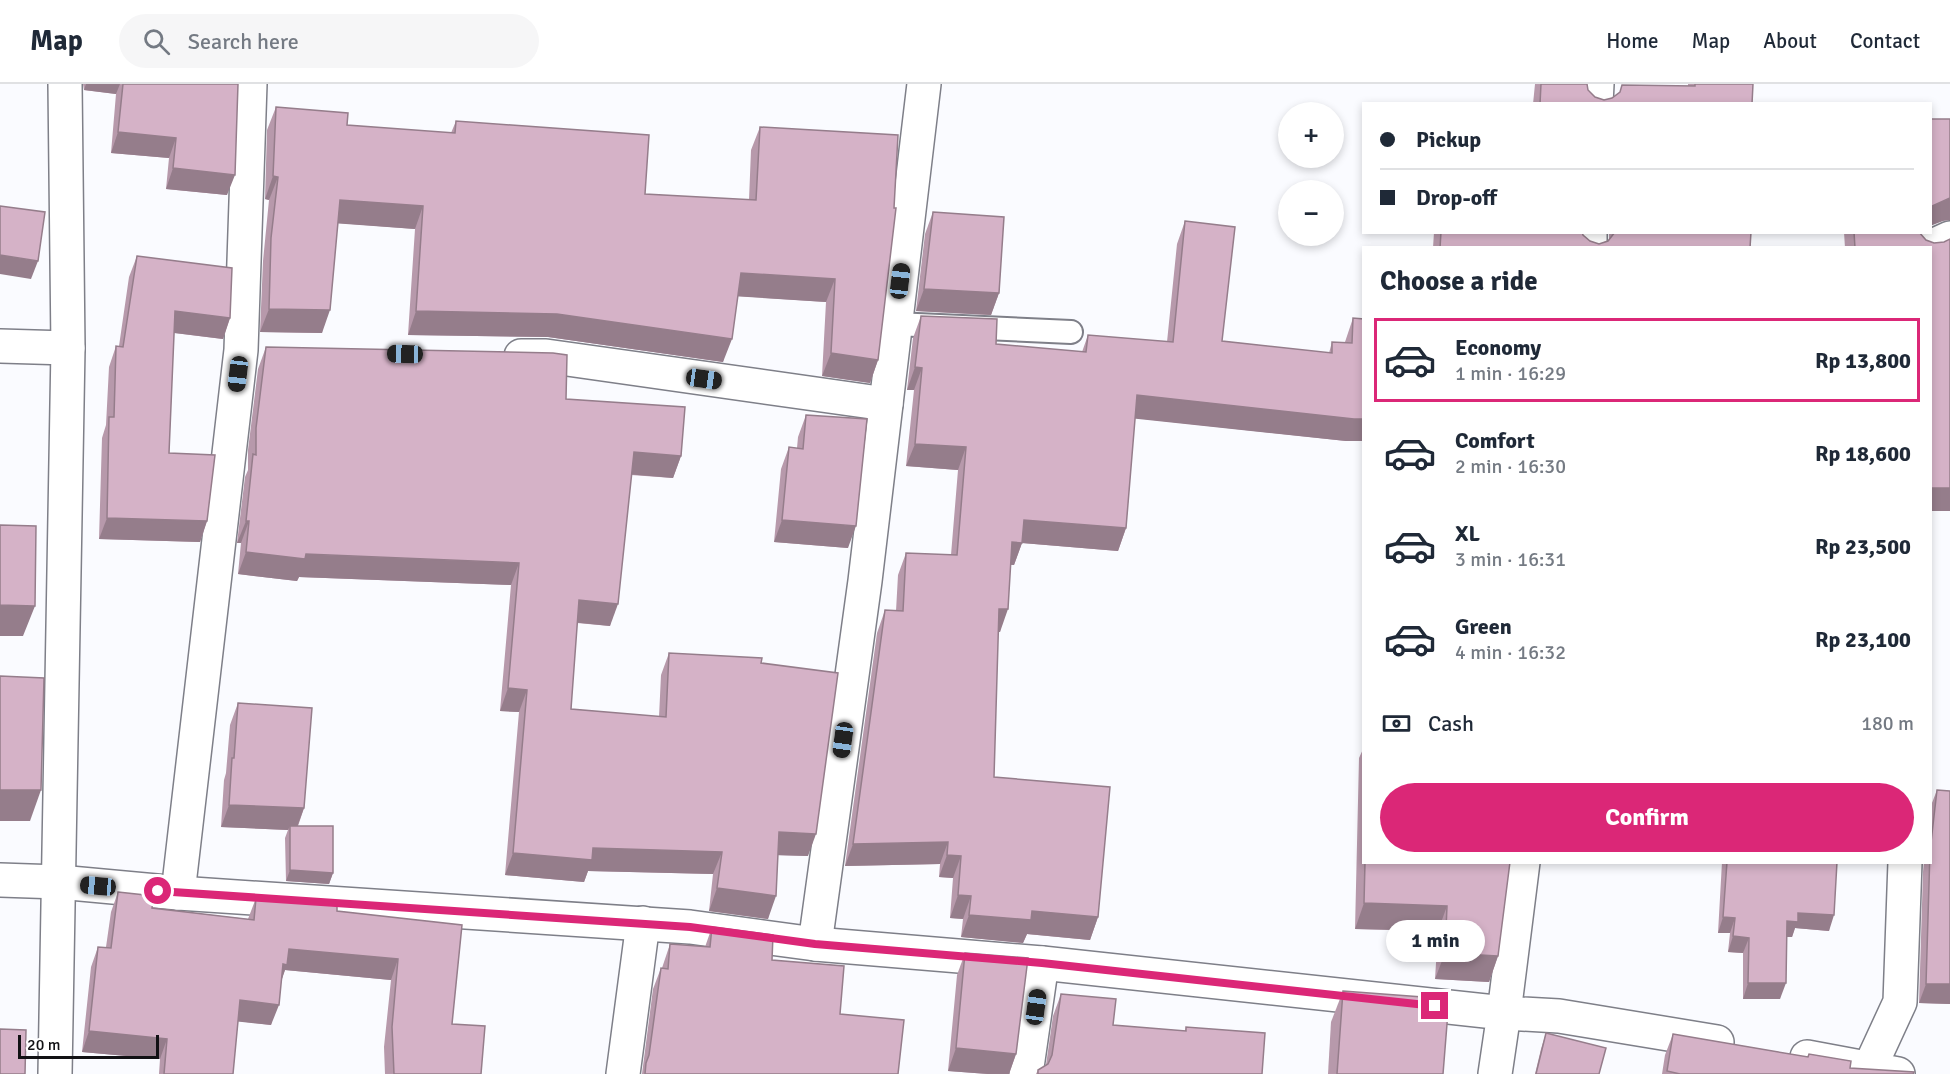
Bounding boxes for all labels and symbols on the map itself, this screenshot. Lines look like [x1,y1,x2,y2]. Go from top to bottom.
car [889,262,911,300]
car [387,345,423,363]
car [227,355,249,393]
car [685,368,723,390]
car [832,721,854,759]
car [79,875,117,897]
route start [144,877,171,904]
callout: 1 min [1386,919,1484,961]
car [1025,988,1047,1026]
route end [1421,992,1448,1019]
scale bar [18,1032,159,1060]

